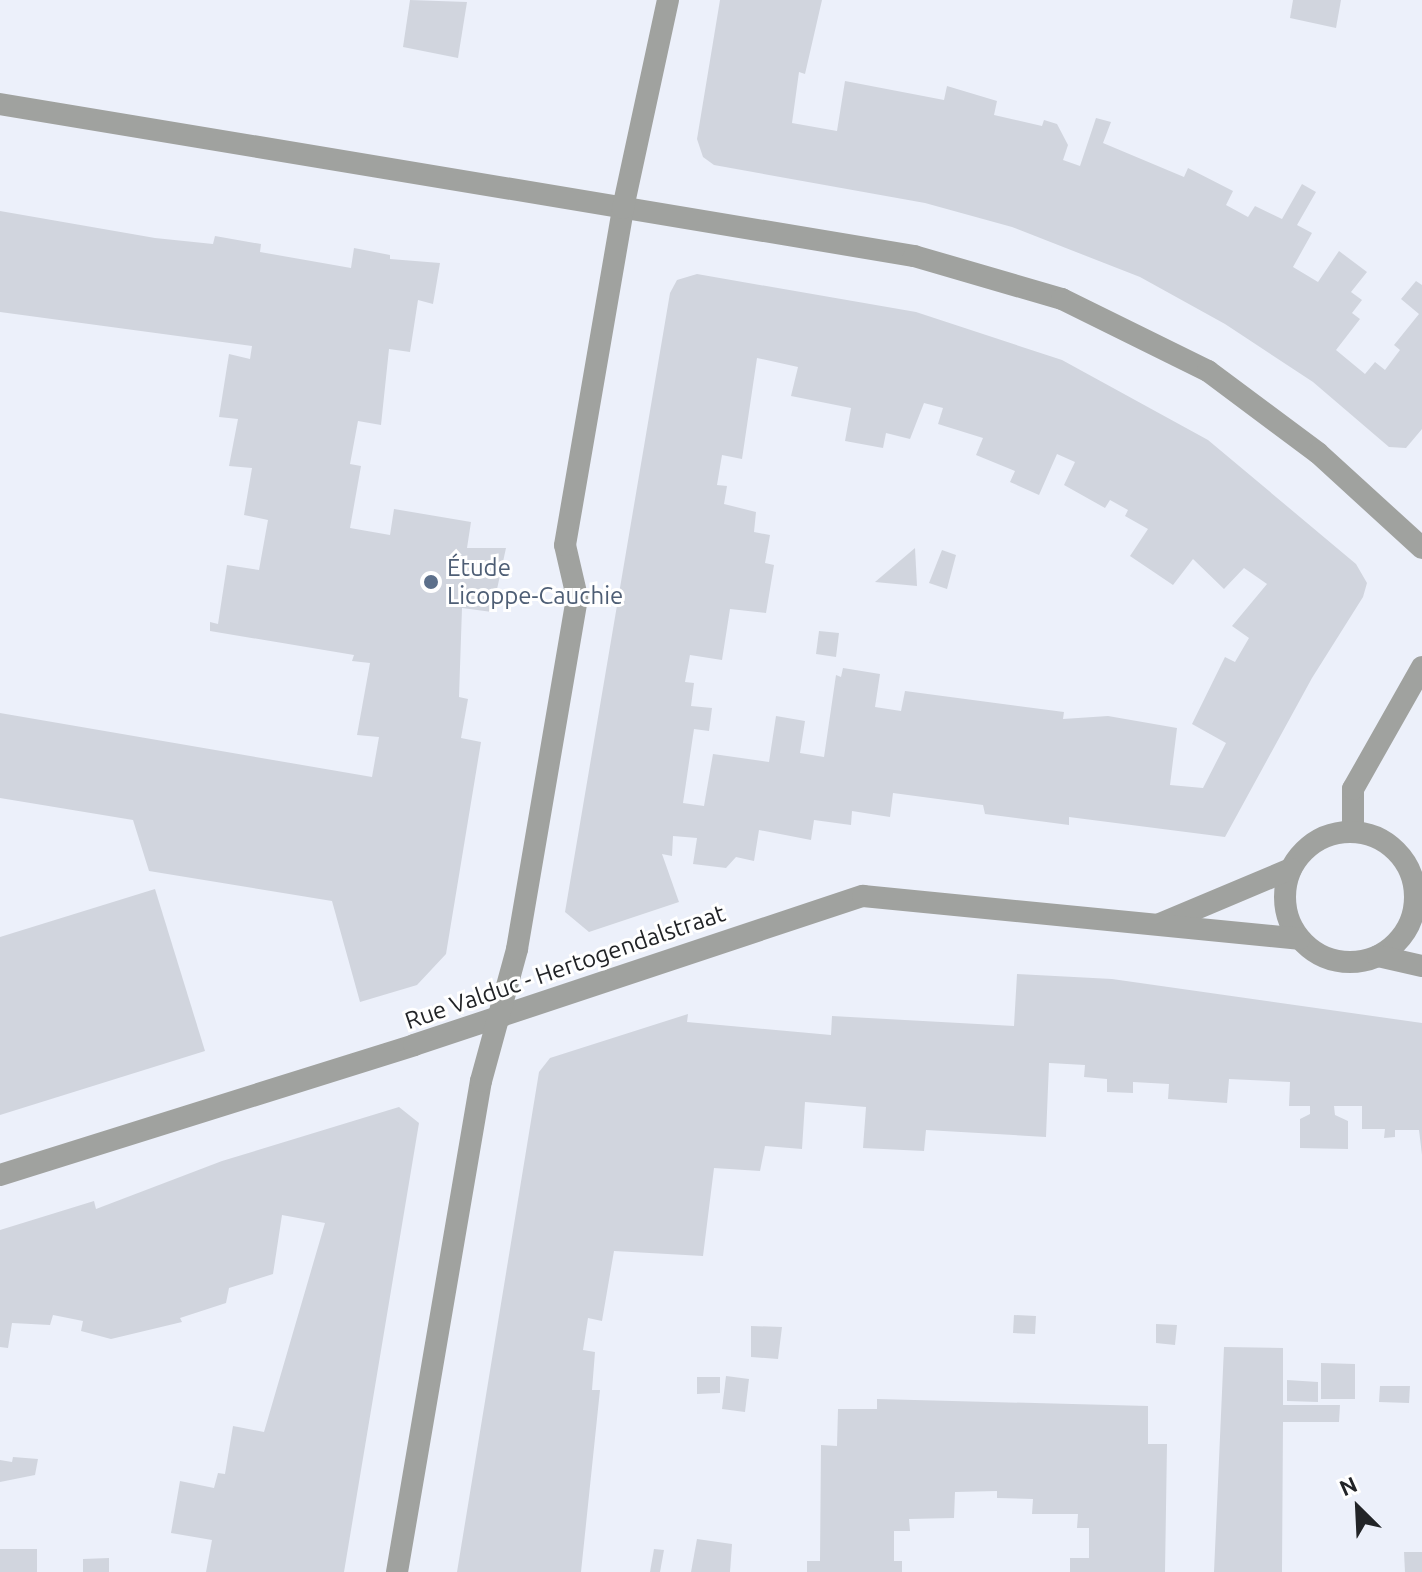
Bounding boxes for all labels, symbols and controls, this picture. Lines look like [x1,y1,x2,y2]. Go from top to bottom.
place label: Étude Licoppe-Cauchie [447,554,623,610]
marker: Étude Licoppe-Cauchie [422,573,440,591]
street label: Rue Valduc - Hertogendalstraat [401,899,729,1035]
north arrow [1318,1468,1398,1548]
text: N [1335,1471,1361,1500]

